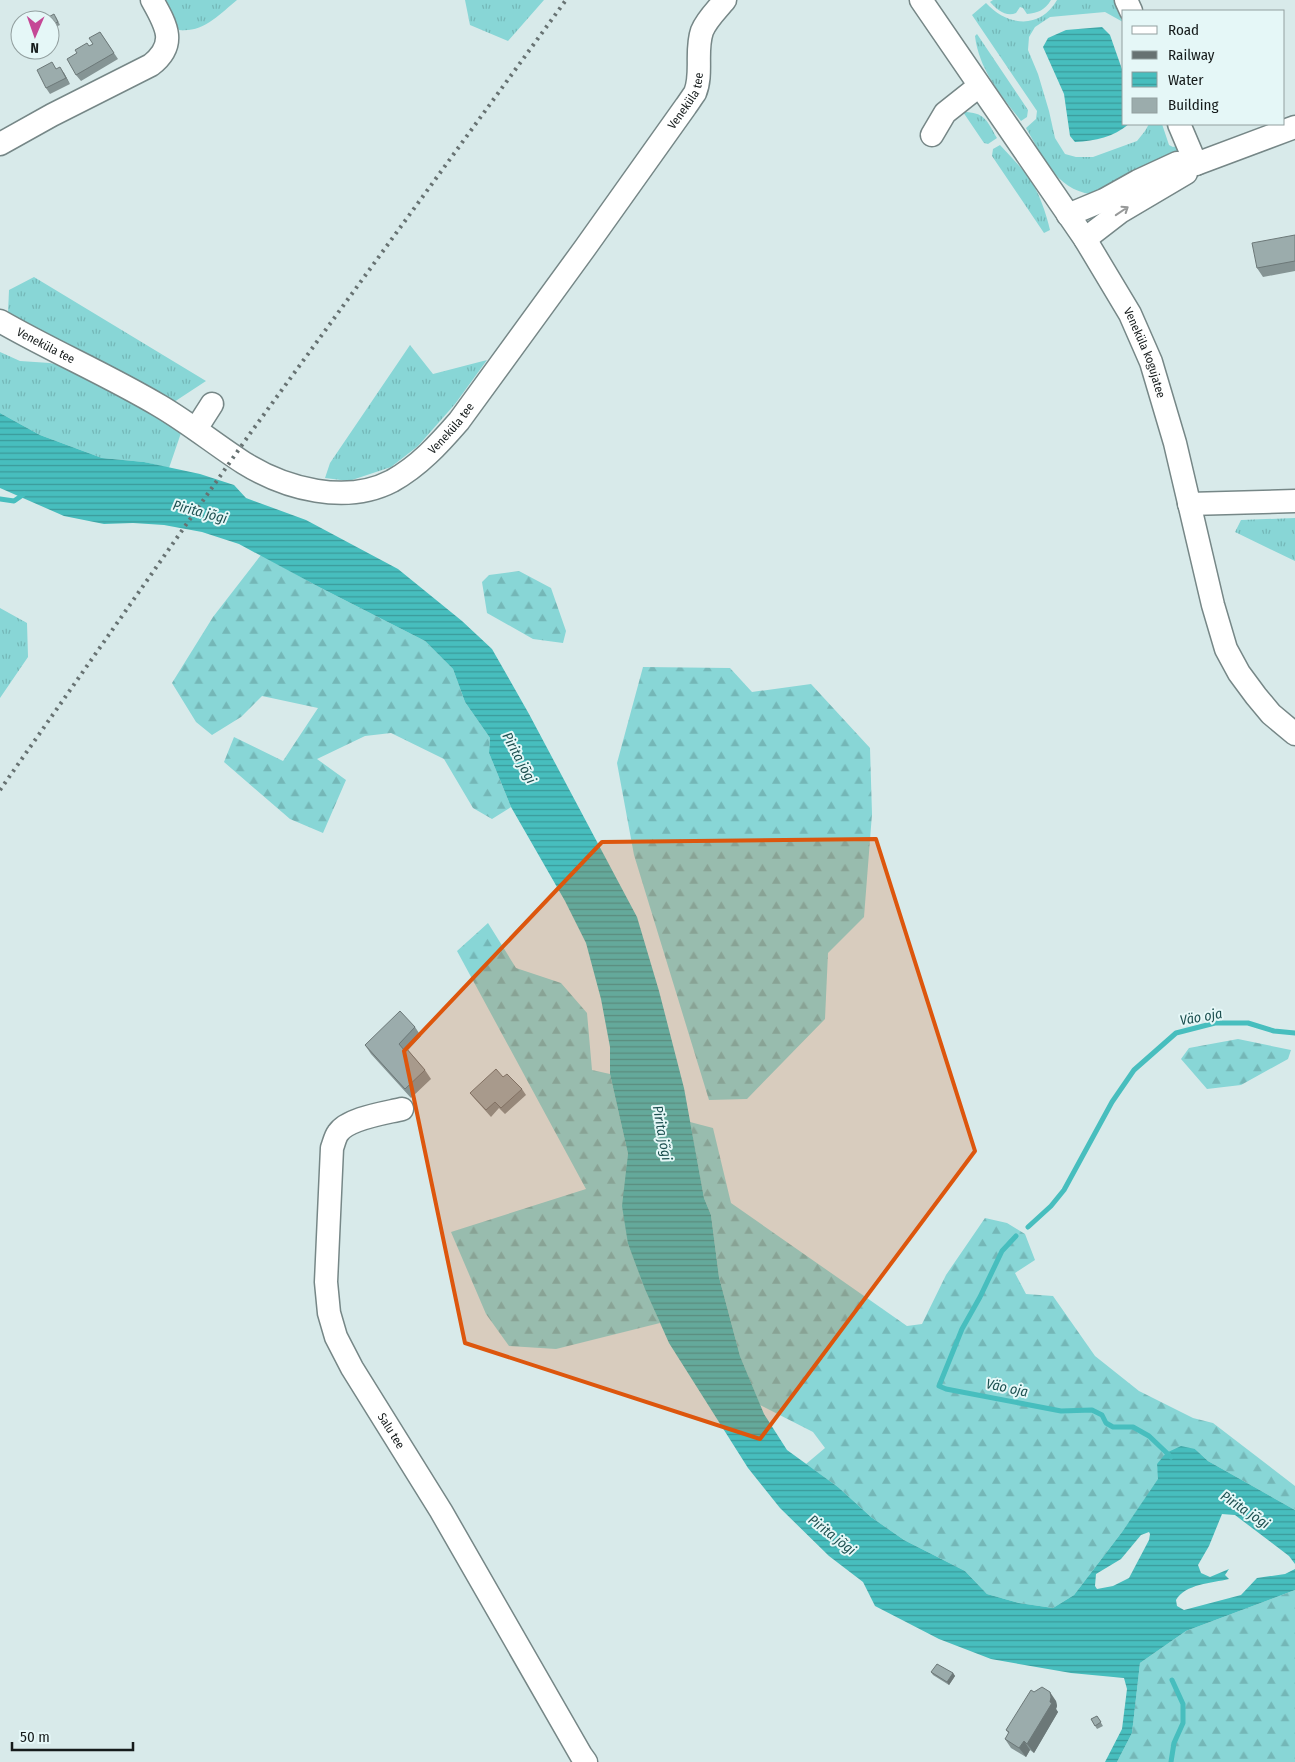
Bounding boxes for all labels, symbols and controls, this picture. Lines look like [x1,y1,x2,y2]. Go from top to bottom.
north arrow [10,10,60,60]
legend [1122,10,1285,125]
text: Road [1168,21,1199,39]
text: N [30,39,39,56]
text: Railway [1168,46,1215,64]
text: Water [1168,71,1204,89]
street label: Veneküla tee [665,72,706,132]
text: Building [1168,96,1219,114]
one-way arrow [1115,206,1129,216]
street label: Veneküla kogujatee [1121,305,1168,400]
street label: Veneküla tee [14,325,77,366]
street label: Veneküla tee [425,400,477,457]
water label: Pirita jõgi [171,497,229,528]
water label: Pirita jõgi [498,729,540,787]
water label: Väo oja [1179,1005,1223,1029]
water label: Pirita jõgi [649,1104,675,1162]
water label: Väo oja [984,1375,1030,1401]
street label: Salu tee [375,1410,408,1451]
water label: Pirita jõgi [1217,1487,1273,1533]
water label: Pirita jõgi [805,1511,859,1559]
scale bar [12,1720,134,1752]
text: 50 m [20,1728,50,1746]

